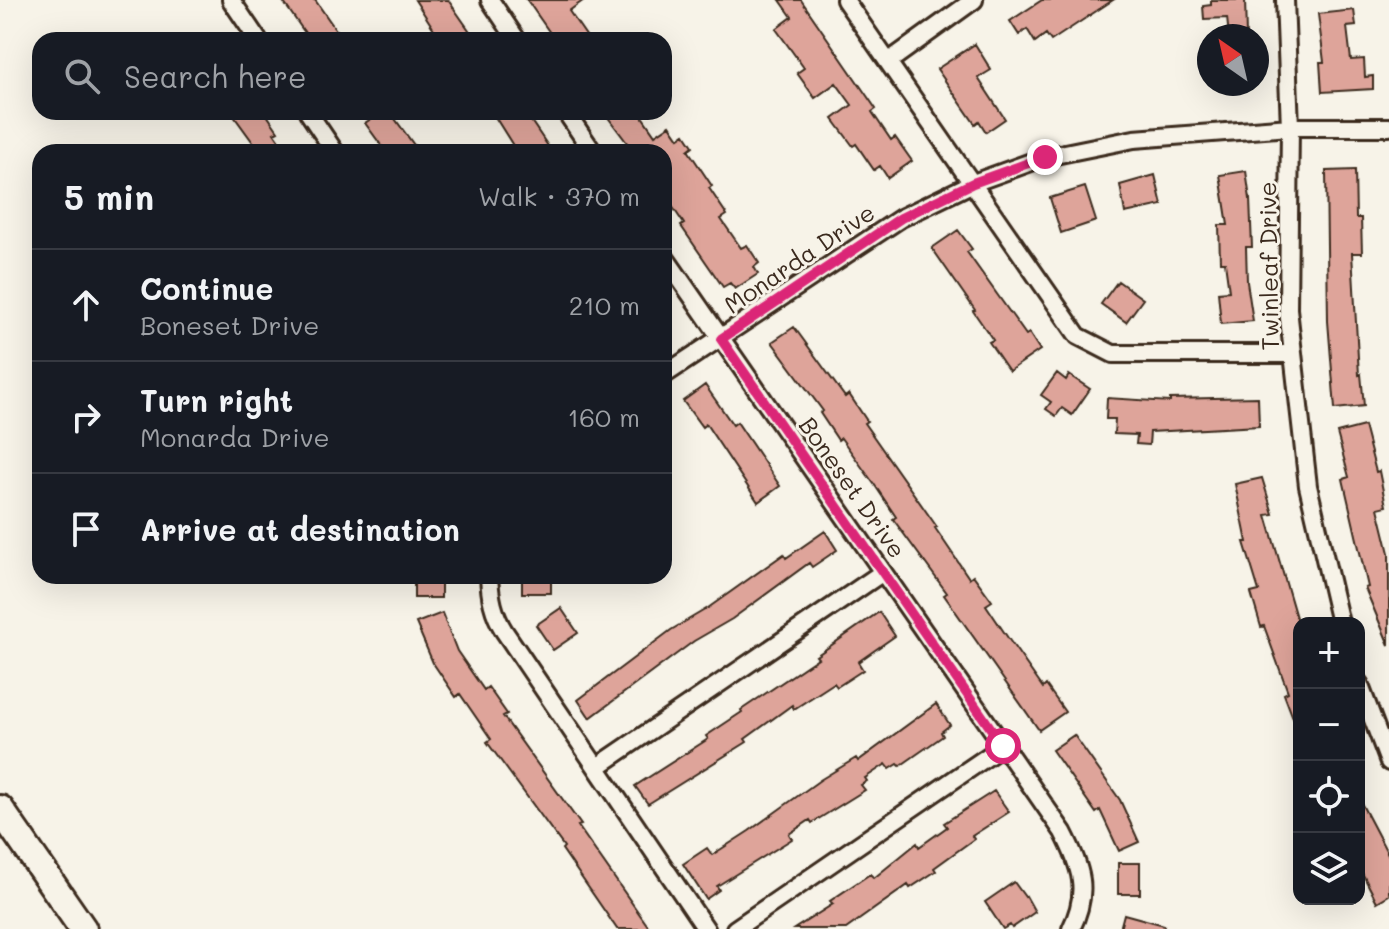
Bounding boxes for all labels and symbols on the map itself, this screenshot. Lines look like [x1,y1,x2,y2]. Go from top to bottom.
north arrow [1197,24,1269,96]
route end [1027,139,1063,175]
street label: Twinleaf Drive [1251,181,1285,351]
street label: Monarda Drive [718,196,880,320]
street label: Boneset Drive [793,410,913,564]
route start [985,728,1021,764]

